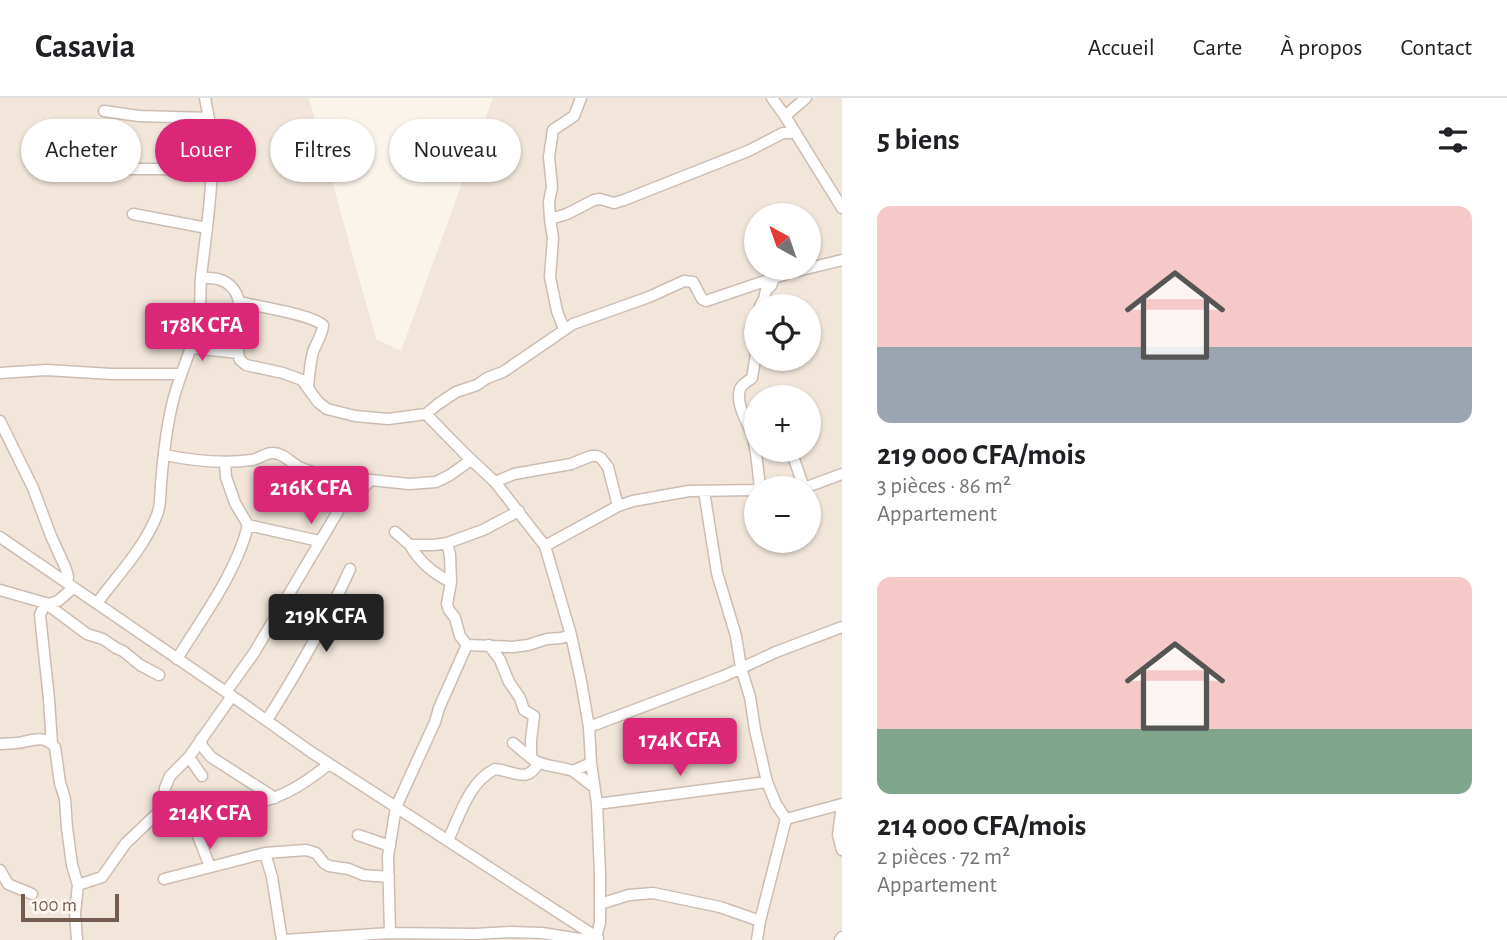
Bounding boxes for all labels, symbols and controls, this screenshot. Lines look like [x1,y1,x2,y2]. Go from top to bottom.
text: Casavia [35,31,135,64]
text: Accueil [1088,36,1155,60]
text: Carte [1193,36,1242,60]
text: À propos [1280,36,1362,60]
text: Contact [1400,36,1472,60]
chip: Acheter [21,119,141,182]
chip: Louer [155,119,256,182]
chip: Filtres [270,119,375,182]
chip: Nouveau [389,119,521,182]
icon: filters [1434,121,1472,159]
text: 5 biens [877,125,960,155]
north arrow [744,203,821,280]
map controls [744,203,821,553]
icon: home [1112,252,1238,378]
button: locate [744,294,821,371]
pin: 178K CFA [130,303,274,363]
text: 178K CFA [161,314,243,337]
button: + [744,385,821,462]
text: 219 000 CFA/mois [877,440,1086,470]
pin: 216K CFA [239,466,383,526]
text: 3 pièces · 86 m² [877,475,1011,498]
button: − [744,476,821,553]
text: 216K CFA [270,477,352,500]
text: Appartement [877,503,997,526]
pin: 219K CFA [254,594,398,654]
text: 219K CFA [285,605,367,628]
icon: home [1112,623,1238,749]
pin: 174K CFA [608,718,752,778]
text: 174K CFA [639,729,721,752]
pin: 214K CFA [138,792,282,851]
text: 214K CFA [168,802,252,825]
text: 214 000 CFA/mois [877,811,1086,841]
text: 2 pièces · 72 m² [877,846,1010,869]
text: Appartement [877,874,997,897]
scale bar [21,891,119,923]
text: 100 m [32,896,77,915]

